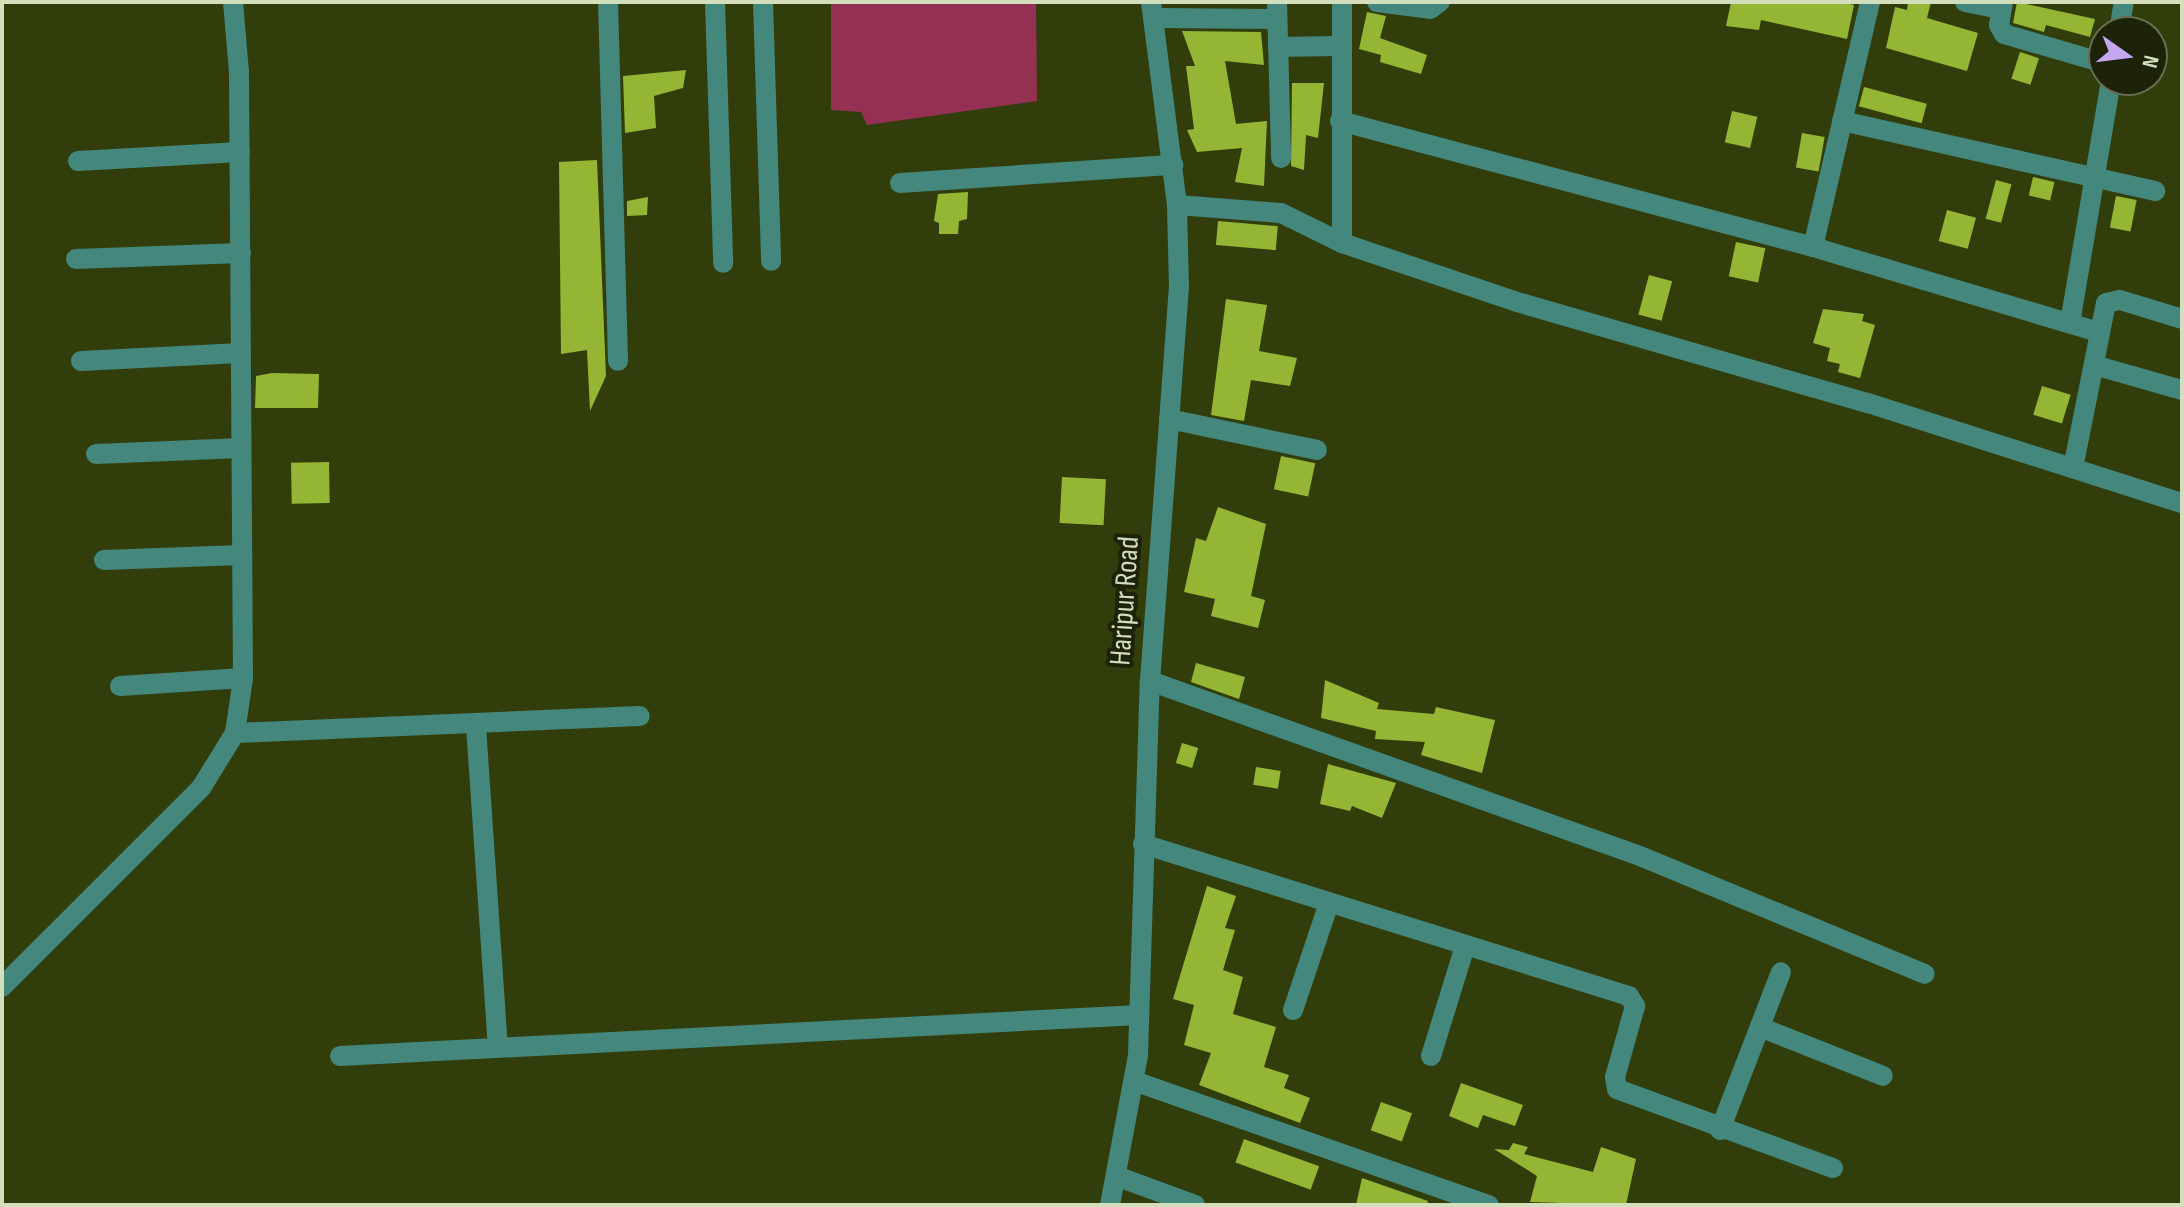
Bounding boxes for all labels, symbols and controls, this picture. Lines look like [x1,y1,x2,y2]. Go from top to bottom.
north arrow [2088,16,2168,96]
text: N [2135,52,2164,70]
street label: Haripur Road [1103,535,1147,667]

